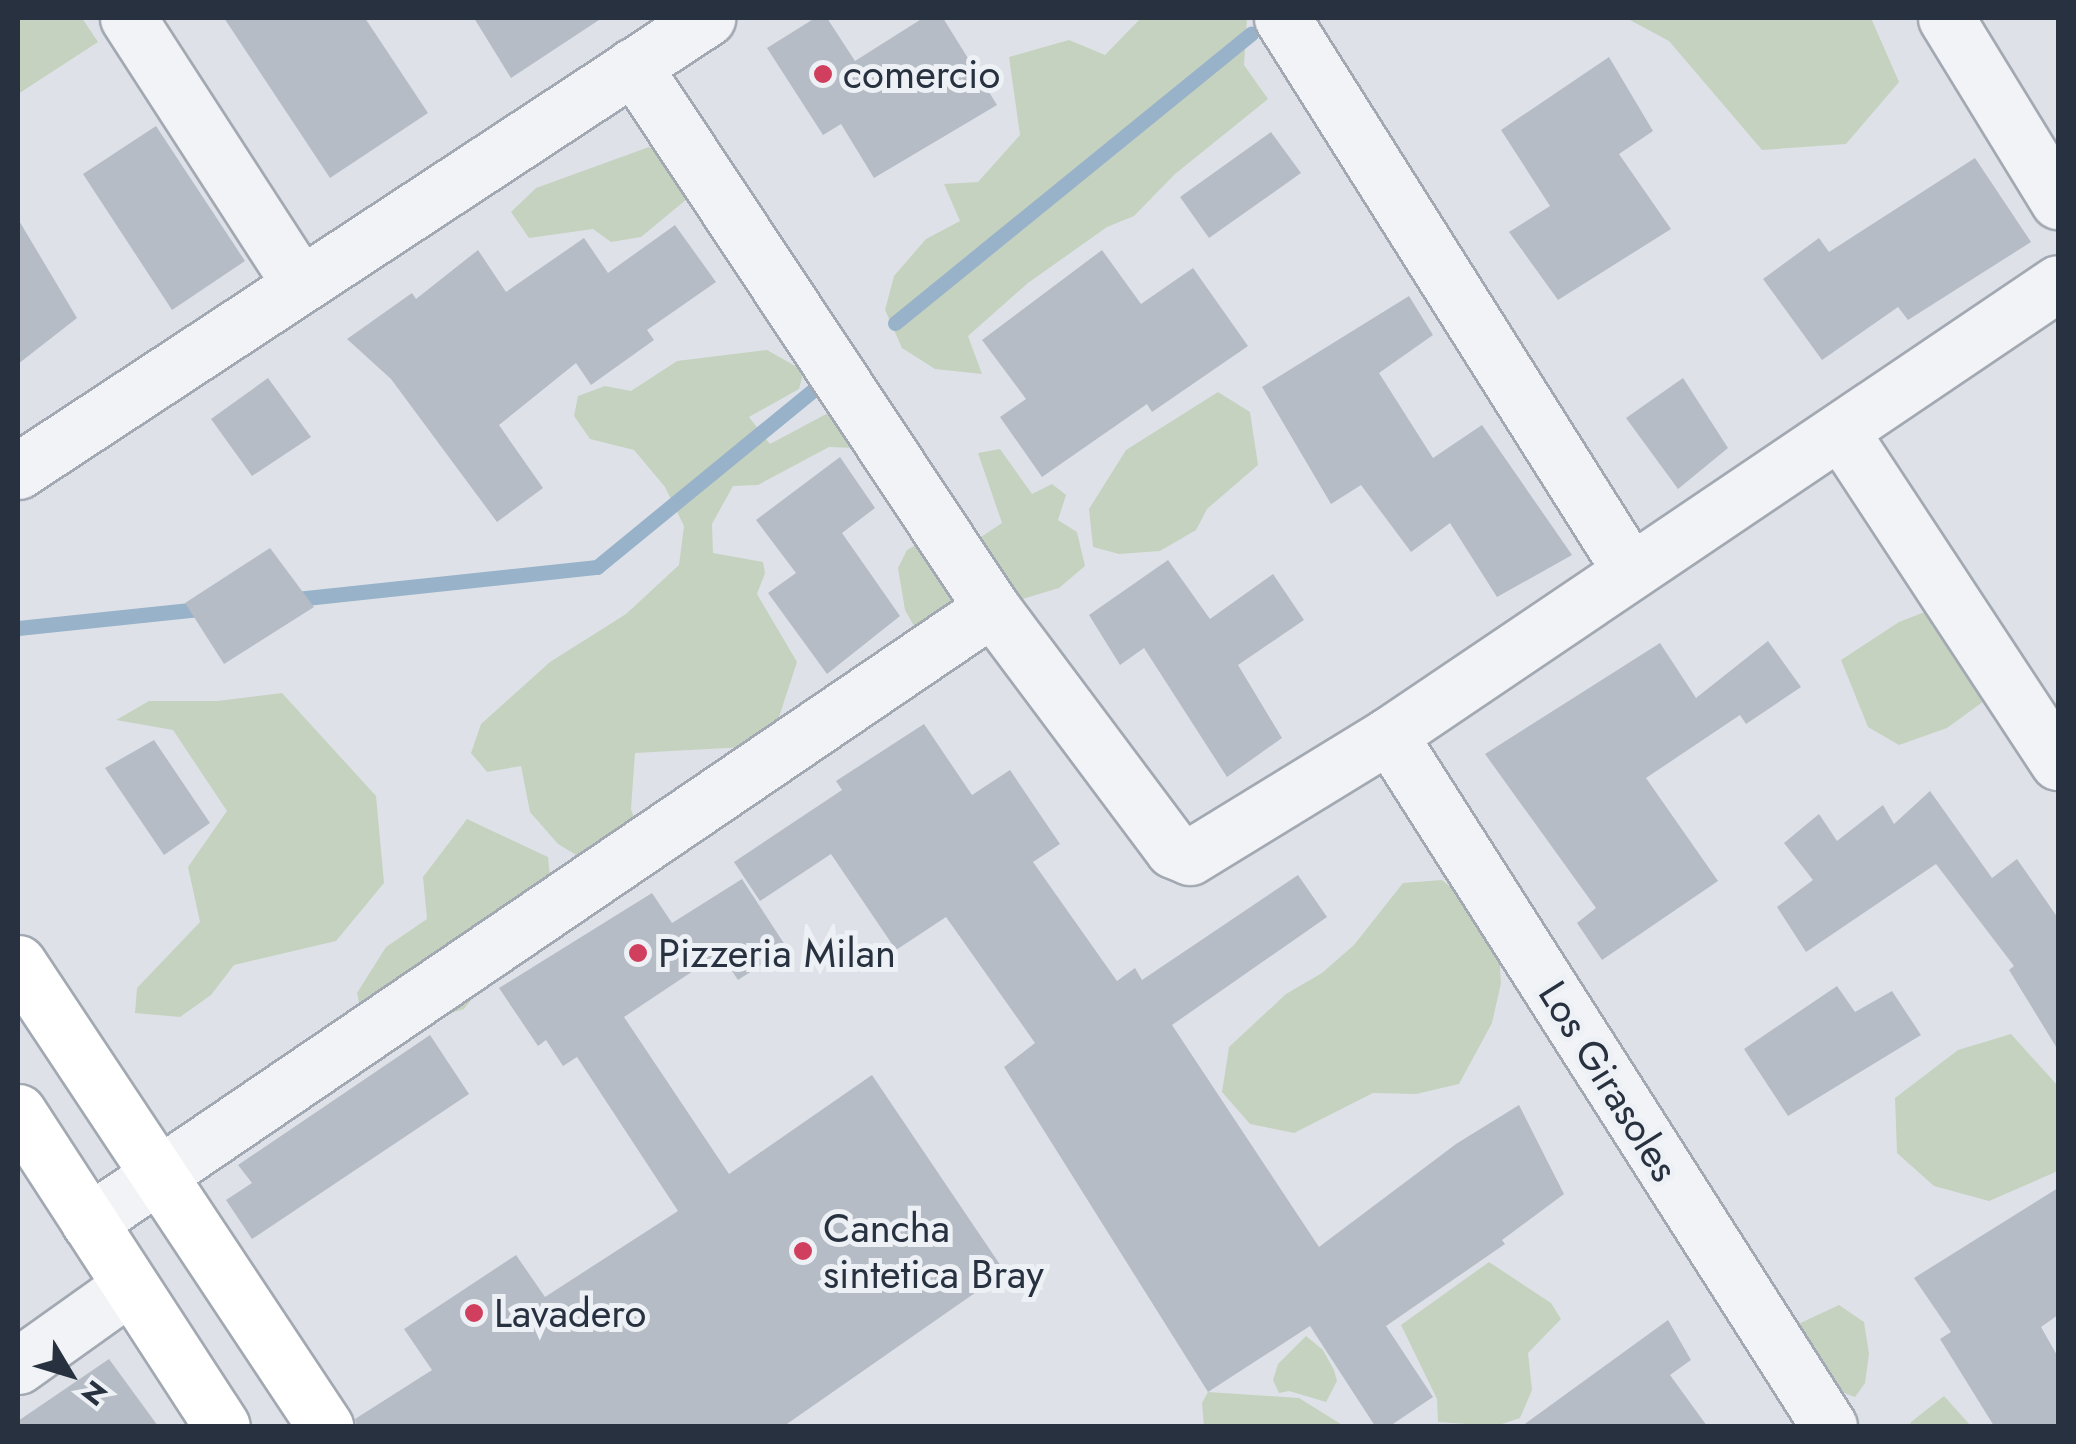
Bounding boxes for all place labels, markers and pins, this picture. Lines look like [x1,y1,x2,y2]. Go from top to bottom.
place label: comercio [843,50,1000,98]
marker: comercio [812,63,834,85]
place label: Pizzeria Milan [658,929,896,977]
marker: Pizzeria Milan [627,942,649,964]
place label: Cancha sintetica Bray [823,1204,1044,1298]
marker: Cancha sintetica Bray [792,1240,814,1262]
place label: Lavadero [494,1289,646,1337]
marker: Lavadero [463,1302,485,1324]

